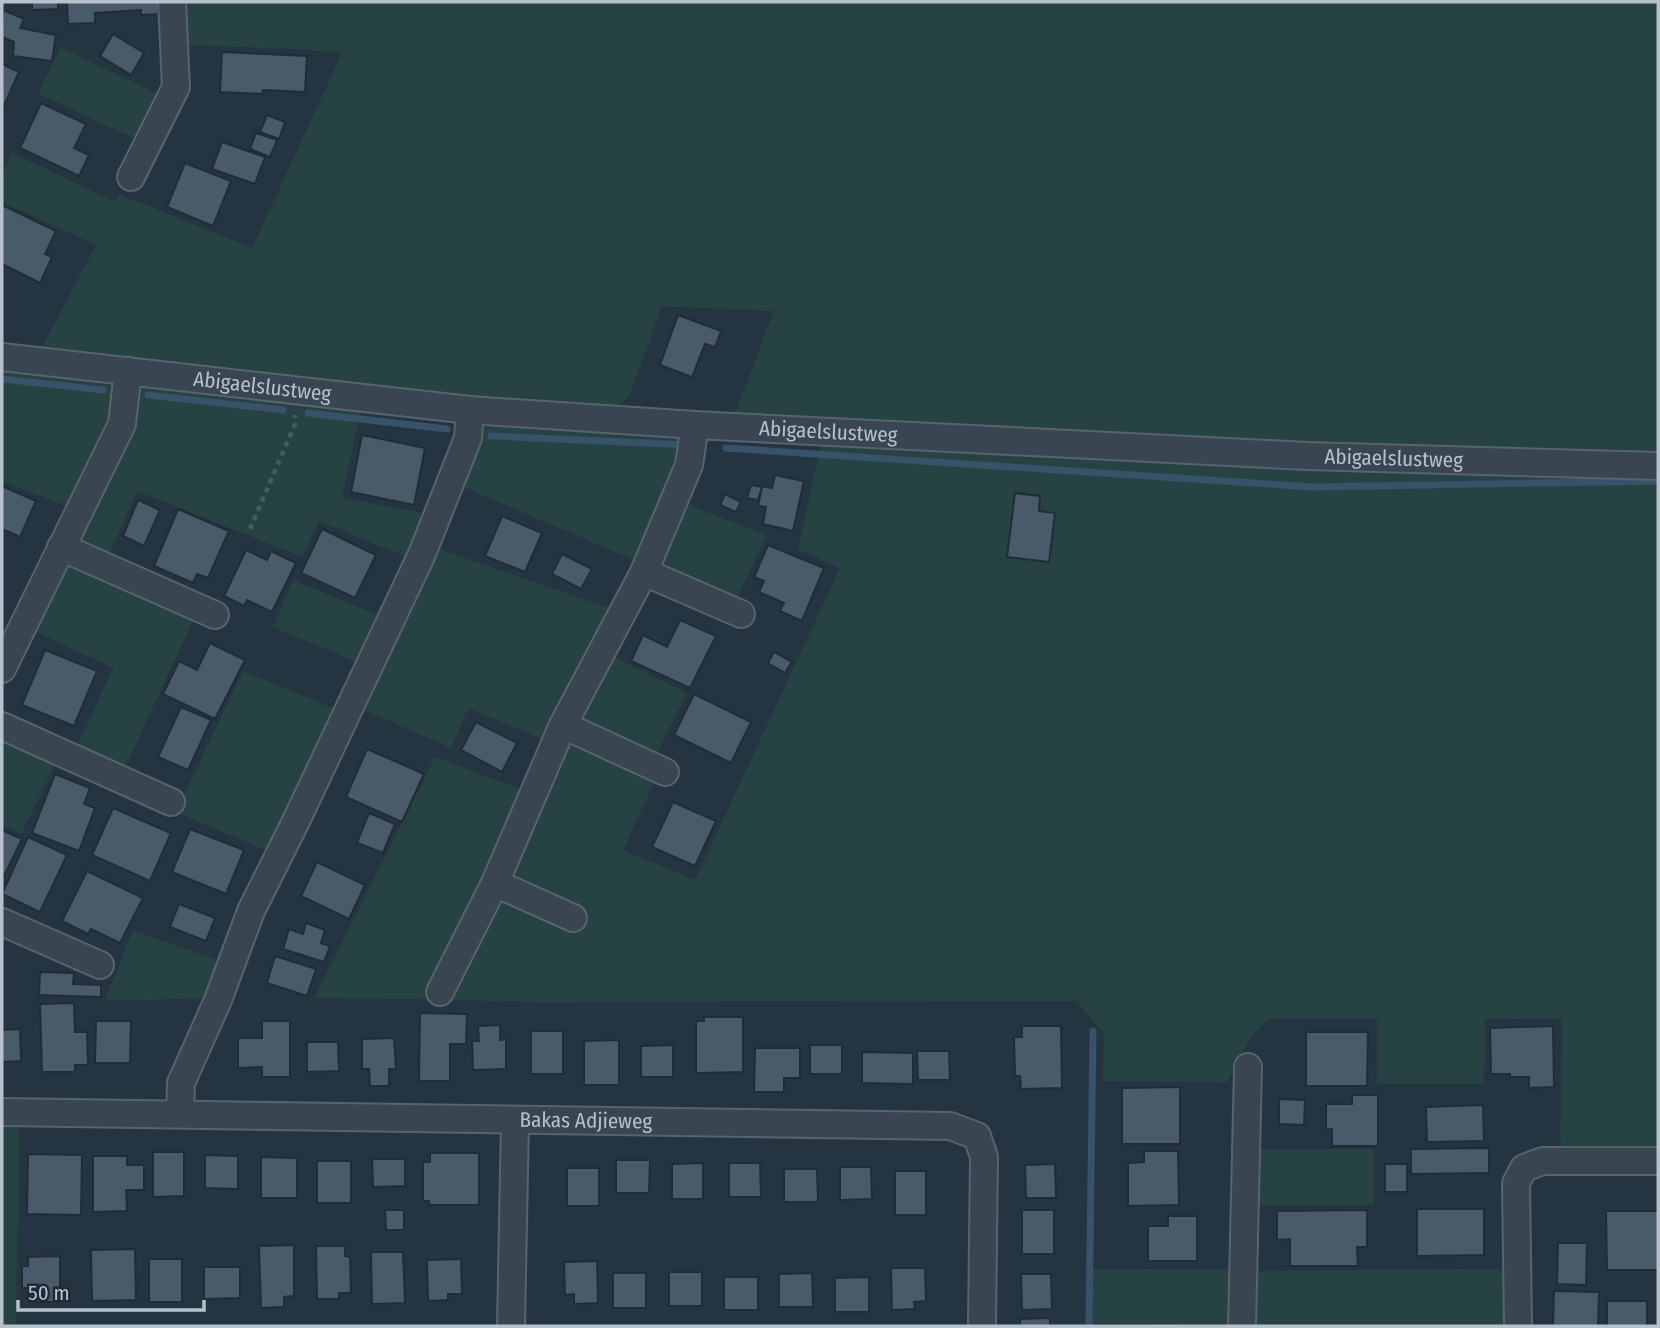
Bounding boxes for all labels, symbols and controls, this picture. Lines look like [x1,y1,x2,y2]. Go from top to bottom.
street label: Abigaelslustweg [192,366,333,407]
street label: Abigaelslustweg [758,415,898,448]
street label: Abigaelslustweg [1324,444,1463,473]
street label: Bakas Adjieweg [519,1107,653,1135]
scale bar [18,1268,203,1312]
text: 50 m [28,1280,70,1306]

